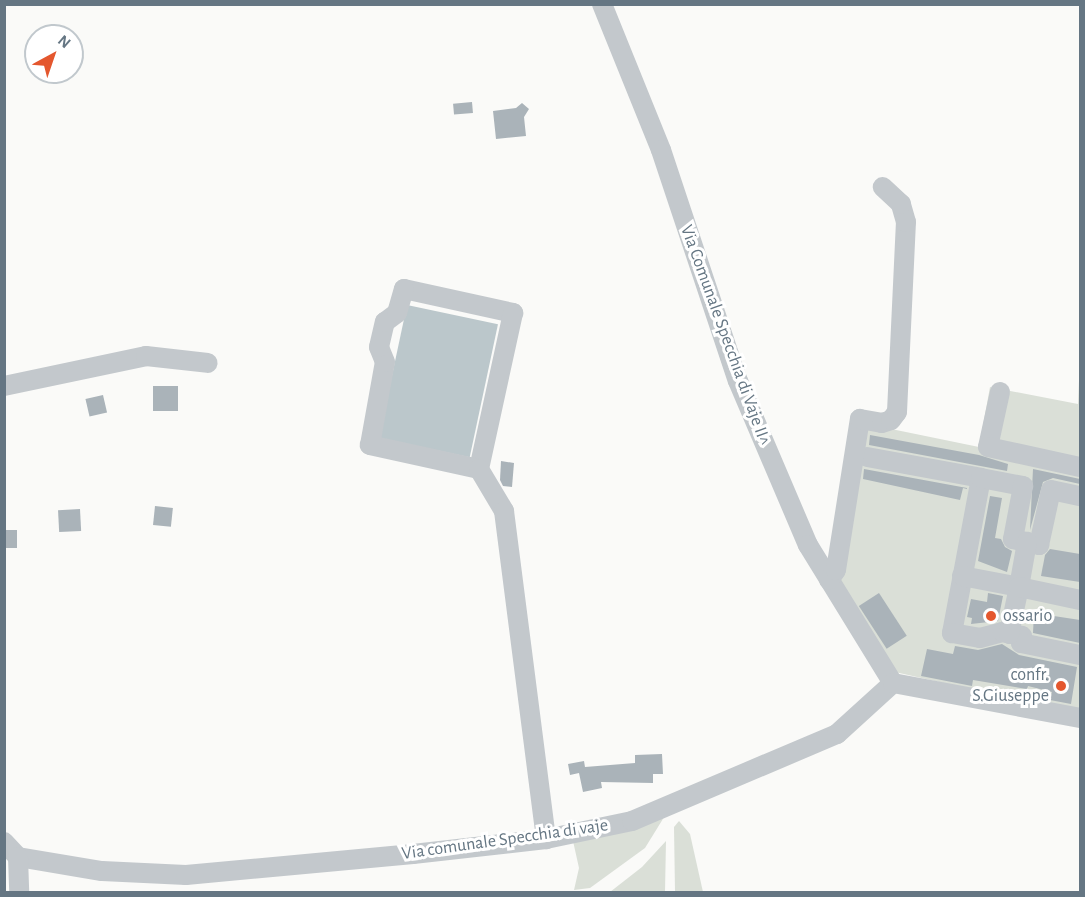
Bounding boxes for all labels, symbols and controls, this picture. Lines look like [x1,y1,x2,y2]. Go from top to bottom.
north arrow [24,24,84,84]
text: N [55,32,74,51]
street label: Via Comunale Specchia di Vaje II^ [675,222,775,448]
place label: ossario [1003,605,1052,627]
marker: ossario [984,609,998,623]
place label: confr. S.Giuseppe [972,665,1049,708]
marker: confr. S.Giuseppe [1054,679,1068,693]
street label: Via comunale Specchia di vaje [400,815,610,865]

